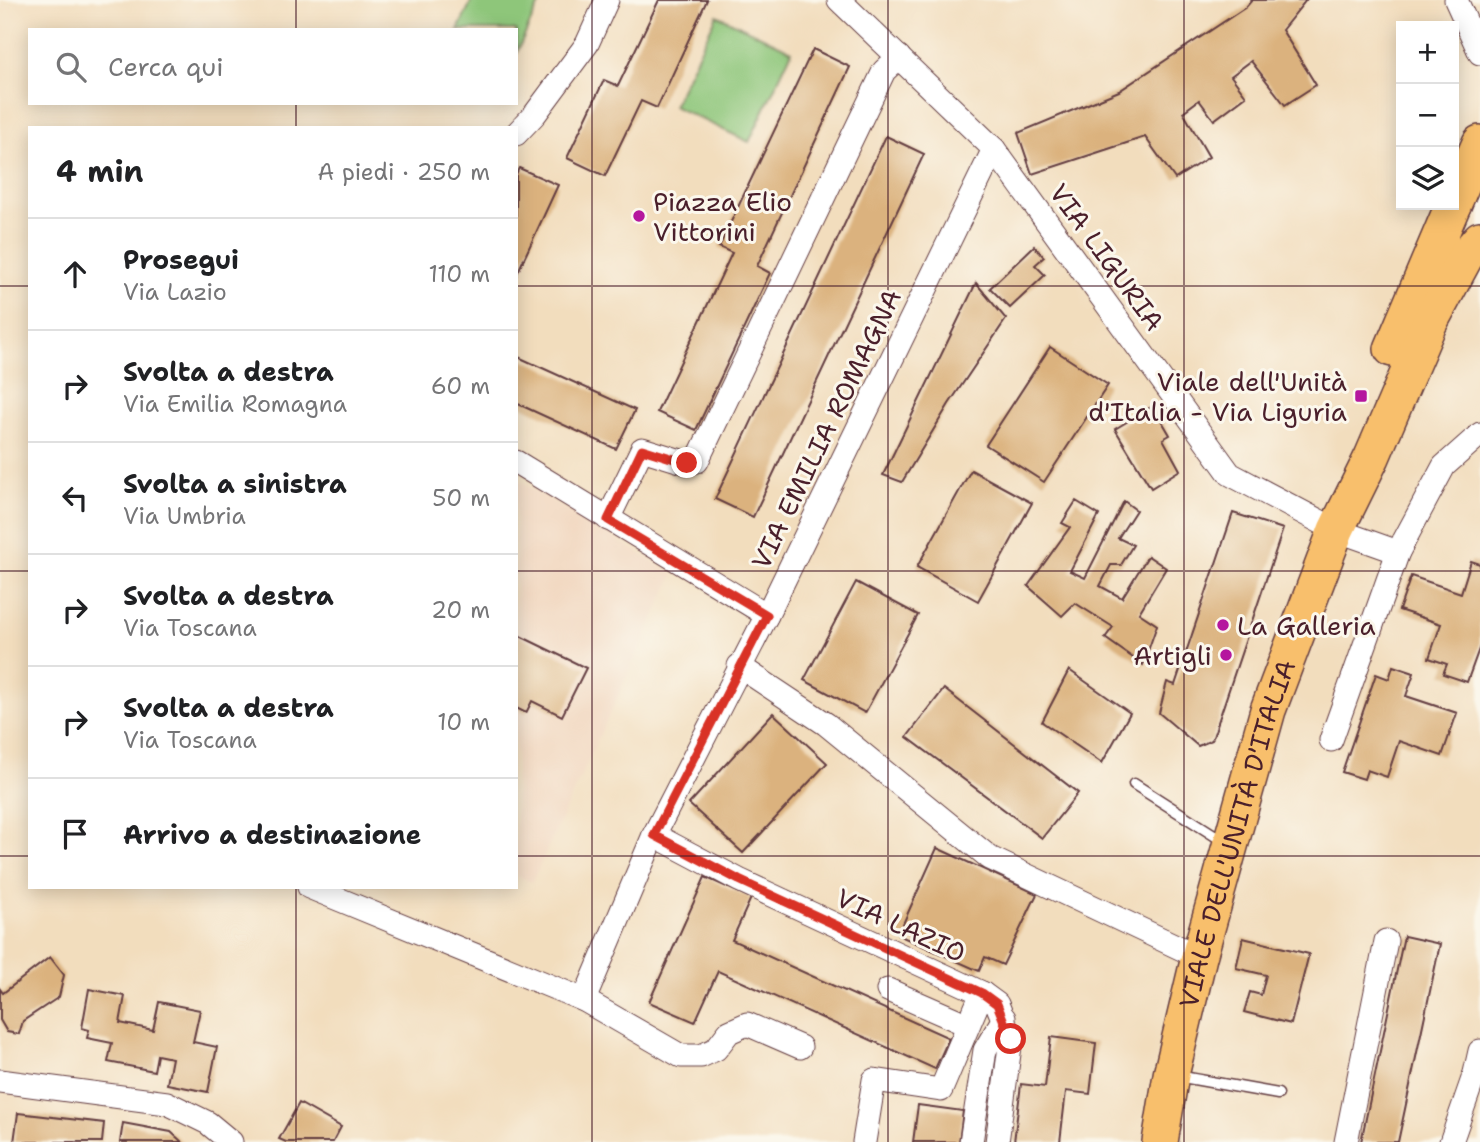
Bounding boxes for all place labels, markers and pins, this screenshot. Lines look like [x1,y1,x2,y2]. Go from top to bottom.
place label: Piazza Elio Vittorini [653,184,792,249]
marker: Piazza Elio Vittorini [631,208,647,224]
place label: Viale dell'Unità d'Italia - Via Liguria [1088,364,1347,429]
marker: Viale dell'Unità d'Italia - Via Liguria [1353,388,1369,404]
place label: La Galleria [1237,608,1376,643]
marker: La Galleria [1215,617,1231,633]
place label: Artigli [1133,638,1212,673]
marker: Artigli [1218,647,1234,663]

